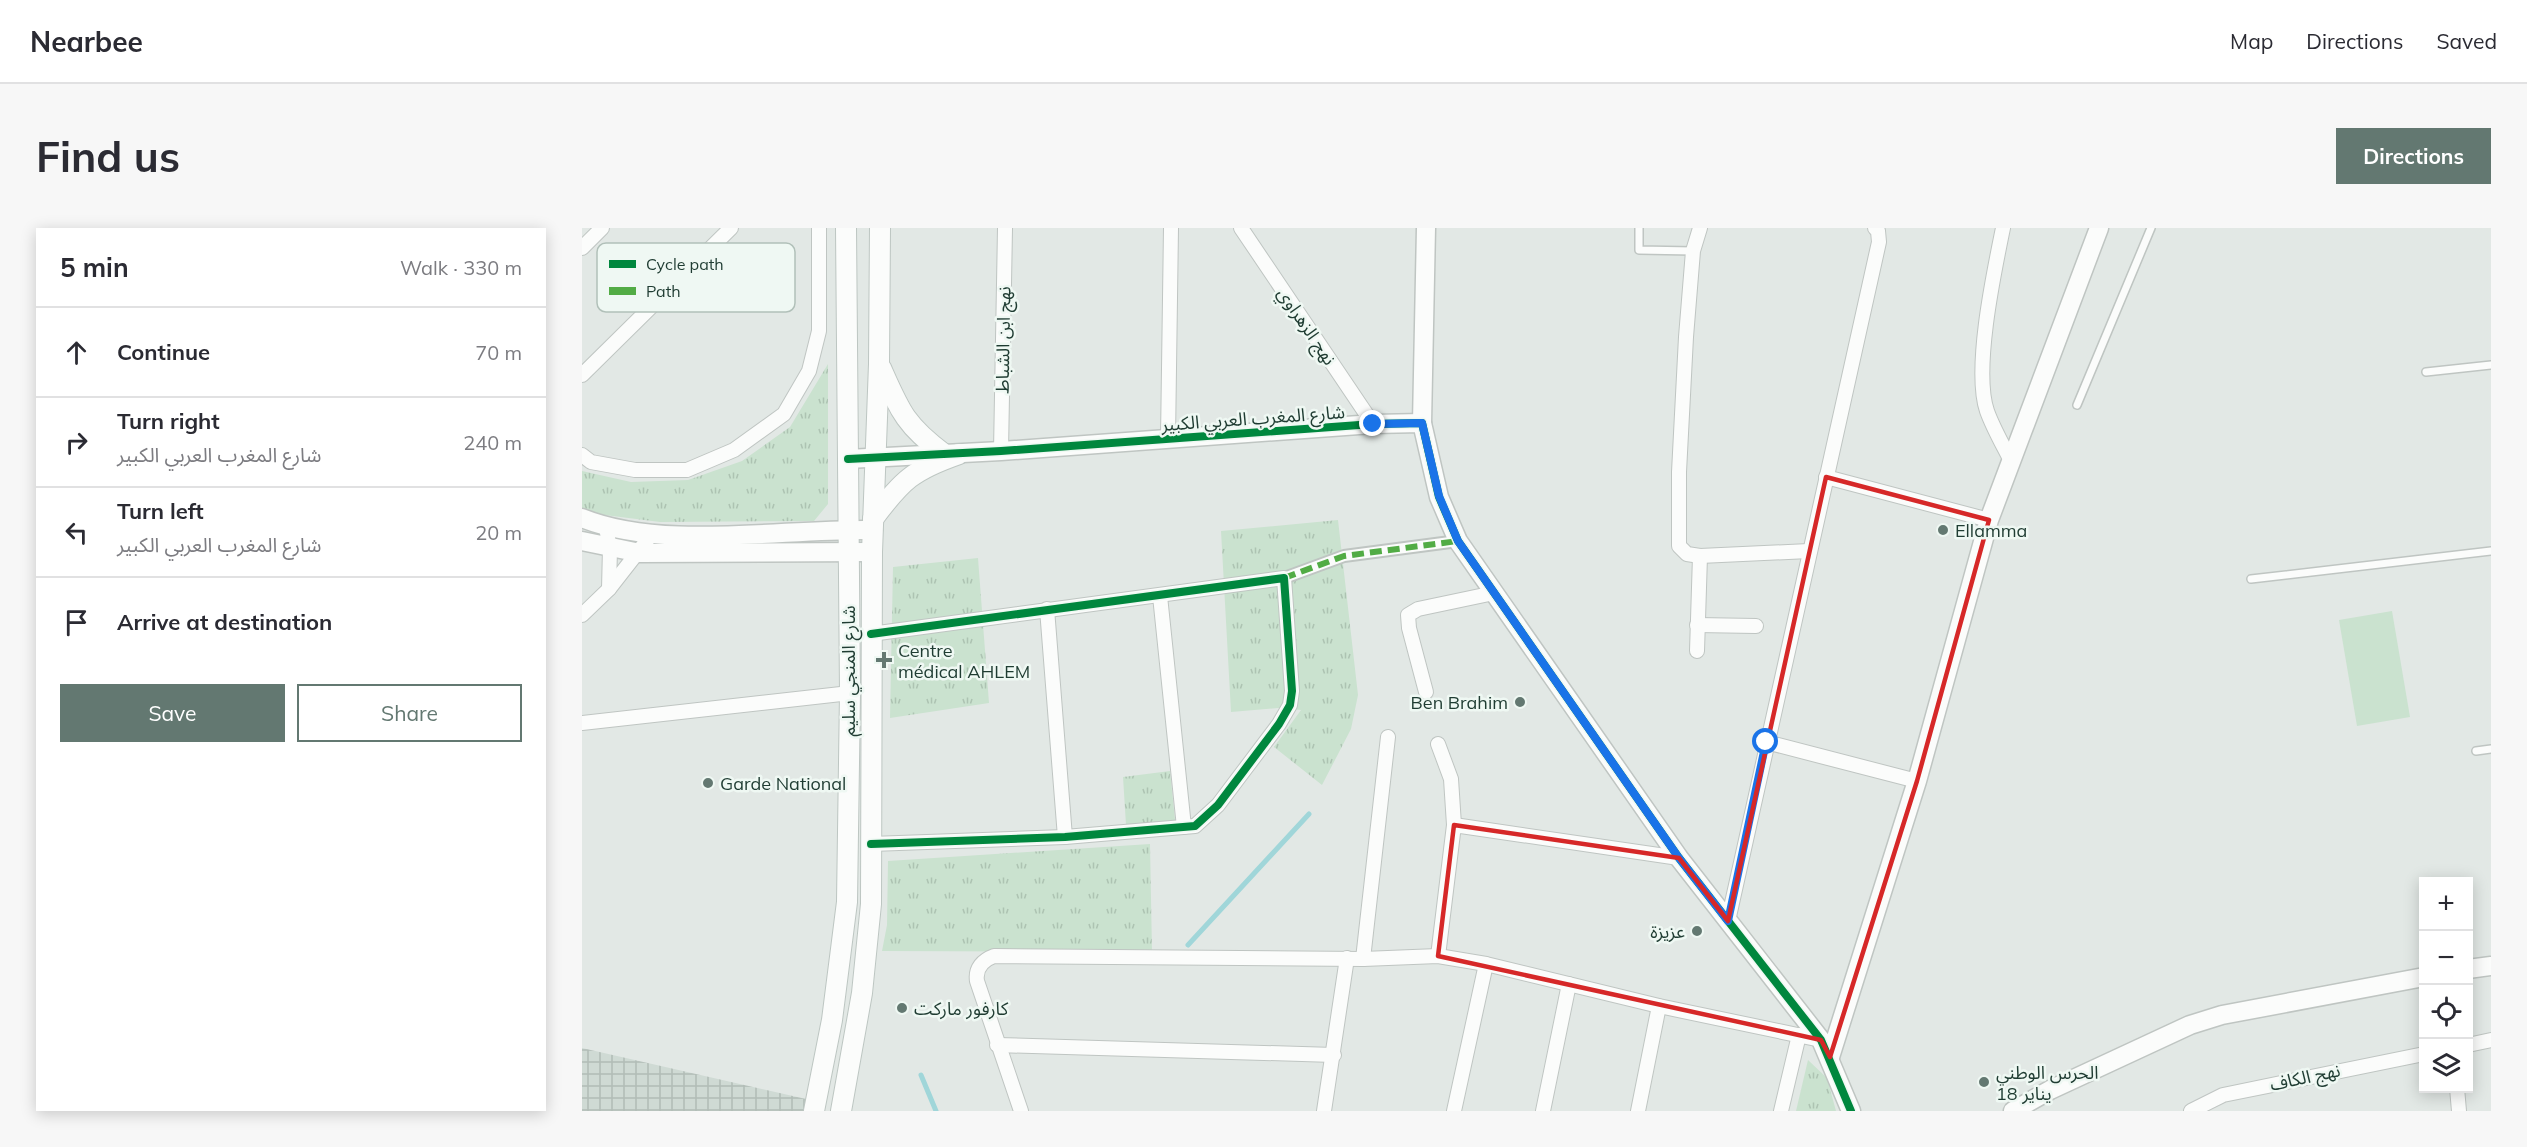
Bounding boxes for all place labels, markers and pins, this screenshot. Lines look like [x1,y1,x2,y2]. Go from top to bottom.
place label: Ellamma [1955,519,2027,542]
marker: Ellamma [1936,523,1950,537]
place label: Centre médical AHLEM [898,639,1030,683]
marker: Centre médical AHLEM [875,651,893,669]
place label: Ben Brahim [1411,691,1508,714]
marker: Ben Brahim [1513,695,1527,709]
place label: Garde National [720,772,846,795]
marker: Garde National [701,776,715,790]
place label: عزيزة [1650,920,1685,943]
marker: عزيزة [1690,924,1704,938]
place label: كارفور ماركت [914,997,1009,1020]
marker: كارفور ماركت [895,1001,909,1015]
place label: الحرس الوطني 18 يناير [1996,1061,2099,1105]
marker: الحرس الوطني 18 يناير [1977,1075,1991,1089]

